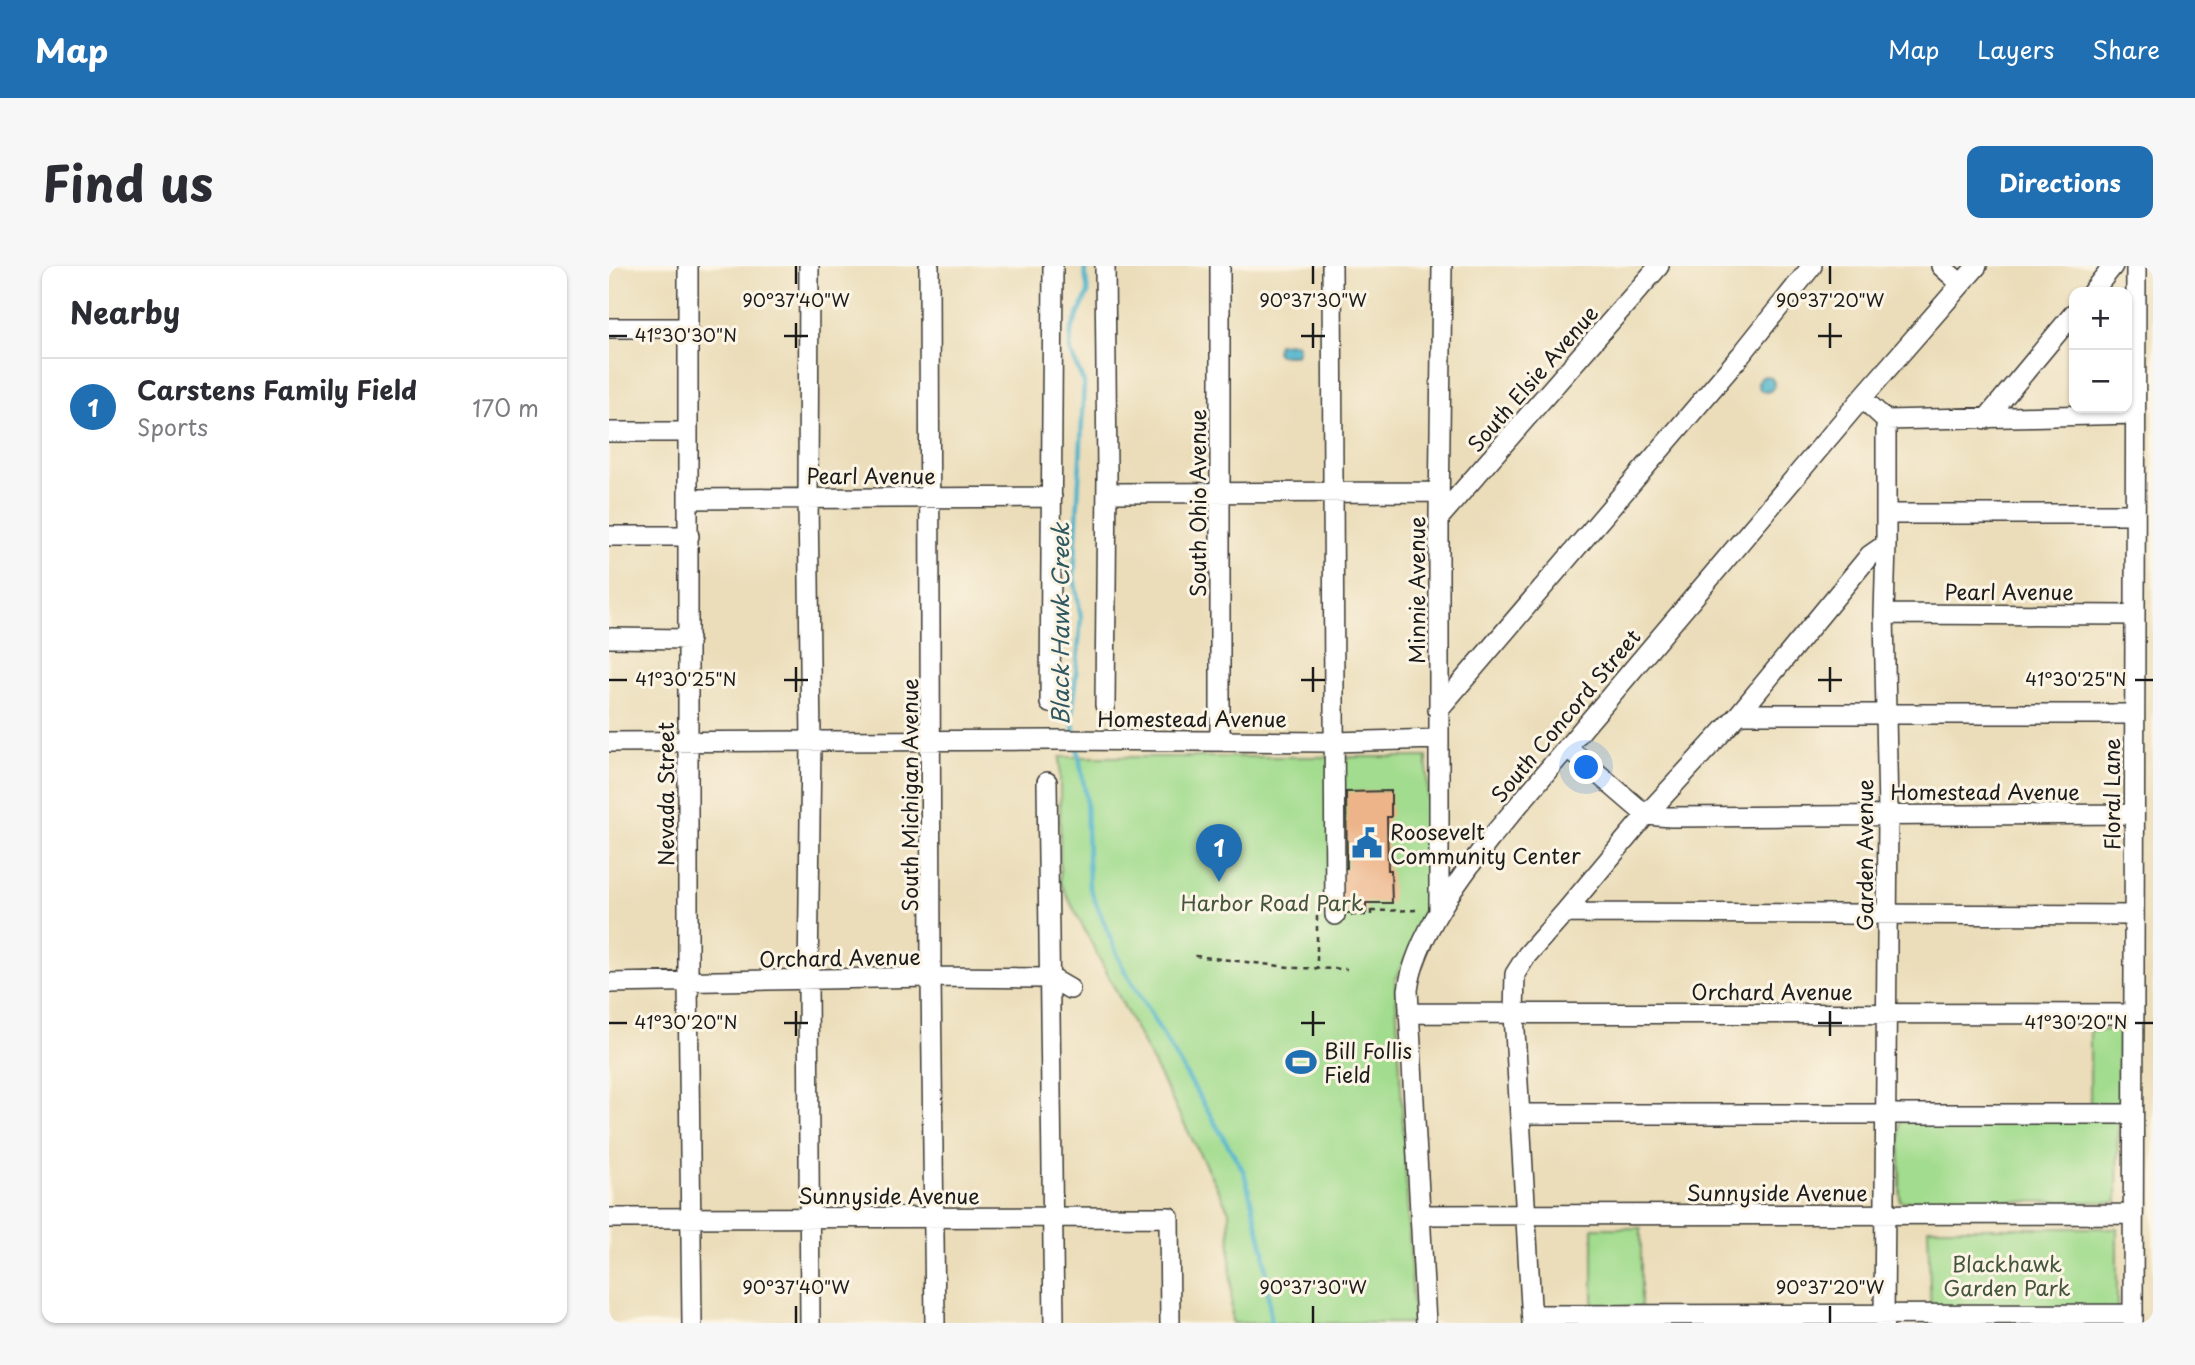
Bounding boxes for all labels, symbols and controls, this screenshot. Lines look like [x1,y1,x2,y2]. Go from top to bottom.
text: Map [35,24,108,74]
text: Map [1888,31,1939,67]
text: Layers [1977,31,2054,67]
text: Share [2092,31,2160,67]
text: Find us [42,145,213,219]
button: Directions [1967,146,2153,218]
text: 90°37'40"W [742,286,850,313]
text: 90°37'30"W [1259,286,1367,313]
text: 90°37'20"W [1776,286,1885,313]
map controls [2069,287,2132,413]
button: + [2069,287,2132,350]
text: Nearby [70,289,180,334]
street label: South Elsie Avenue [1459,298,1605,458]
text: 41°30'30"N [635,321,737,348]
button: − [2069,350,2132,413]
text: Carstens Family Field [137,370,417,409]
text: 1 [88,390,99,425]
text: 170 m [472,390,539,425]
text: Sports [137,409,208,444]
street label: South Ohio Avenue [1181,409,1213,597]
street label: Pearl Avenue [806,459,936,491]
street label: Minnie Avenue [1400,516,1432,664]
water label: Black Hawk Creek [1042,522,1077,725]
street label: Pearl Avenue [1944,575,2074,607]
street label: South Concord Street [1483,621,1647,809]
text: 41°30'25"N [635,665,737,692]
text: 41°30'25"N [2025,665,2127,692]
street label: South Michigan Avenue [893,678,925,912]
street label: Homestead Avenue [1097,702,1287,734]
street label: Nevada Street [649,722,681,866]
street label: Floral Lane [2095,738,2127,850]
your location [1569,750,1603,784]
street label: Homestead Avenue [1890,775,2080,807]
street label: Garden Avenue [1848,779,1880,931]
place label: Roosevelt Community Center [1390,815,1581,871]
pin: 1 [1196,824,1242,882]
public building icon: Roosevelt Community Center [1350,826,1384,860]
park label: Harbor Road Park [1181,886,1364,918]
street label: Orchard Avenue [759,940,921,974]
street label: Orchard Avenue [1691,975,1853,1007]
text: 41°30'20"N [634,1008,738,1035]
text: 41°30'20"N [2024,1008,2128,1035]
place label: Bill Follis Field [1324,1034,1412,1090]
sports icon: Bill Follis Field [1284,1045,1318,1079]
street label: Sunnyside Avenue [1686,1176,1868,1208]
street label: Sunnyside Avenue [798,1179,980,1211]
park label: Blackhawk Garden Park [1943,1247,2071,1303]
text: 90°37'40"W [742,1273,850,1300]
text: 90°37'30"W [1259,1273,1367,1300]
text: 90°37'20"W [1776,1273,1885,1300]

